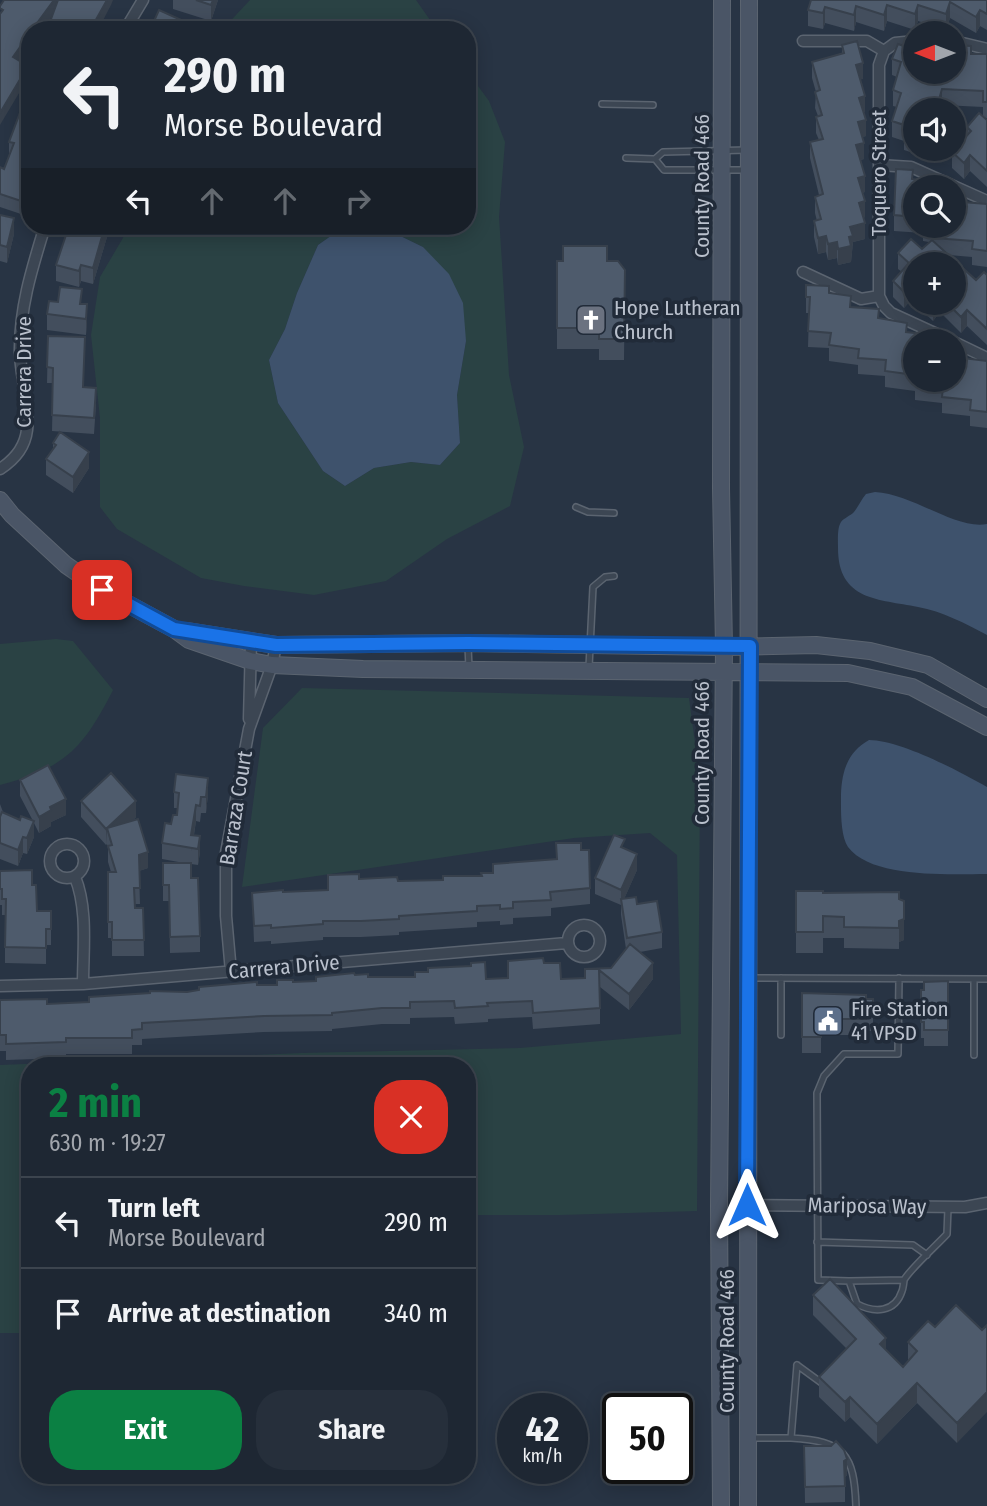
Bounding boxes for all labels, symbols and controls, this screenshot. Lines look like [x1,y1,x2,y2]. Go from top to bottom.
north arrow [903,21,966,84]
map controls [903,21,966,392]
text: 290 m [164,46,286,105]
icon: left [49,49,140,140]
button: sound [903,98,966,161]
text: Morse Boulevard [164,106,383,144]
street label: Toquero Street [866,110,892,236]
street label: County Road 466 [689,114,715,258]
button: search [903,175,966,238]
icon: left [120,182,158,220]
icon: ahead [193,182,231,220]
icon: ahead [266,182,304,220]
icon: right [339,182,377,220]
button: + [903,252,966,315]
place label: Hope Lutheran Church [614,295,741,345]
church icon: Hope Lutheran Church [574,303,608,337]
street label: Carrera Drive [11,316,37,428]
button: − [903,329,966,392]
pin [72,560,132,620]
icon: arrive [83,571,121,609]
street label: County Road 466 [689,681,715,825]
street label: Barraza Court [214,749,258,867]
street label: Carrera Drive [227,949,341,985]
place label: Fire Station 41 VPSD [851,996,949,1046]
public building icon: Fire Station 41 VPSD [811,1004,845,1038]
text: 2 min [49,1078,142,1128]
button: close [374,1080,448,1154]
text: 630 m · 19:27 [49,1129,166,1157]
position arrow [710,1168,784,1242]
street label: Mariposa Way [808,1192,927,1220]
text: Turn left [108,1193,200,1224]
icon: left [49,1204,87,1242]
text: 290 m [384,1207,448,1238]
text: Morse Boulevard [108,1224,266,1252]
street label: County Road 466 [714,1269,740,1413]
icon: arrive [49,1295,87,1333]
text: Arrive at destination [108,1298,331,1329]
text: 340 m [384,1298,448,1329]
button: Exit [49,1390,242,1470]
button: Share [256,1390,448,1470]
speed limit sign: 50 [602,1393,693,1484]
text: 42 [526,1408,559,1450]
text: km/h [522,1445,563,1467]

